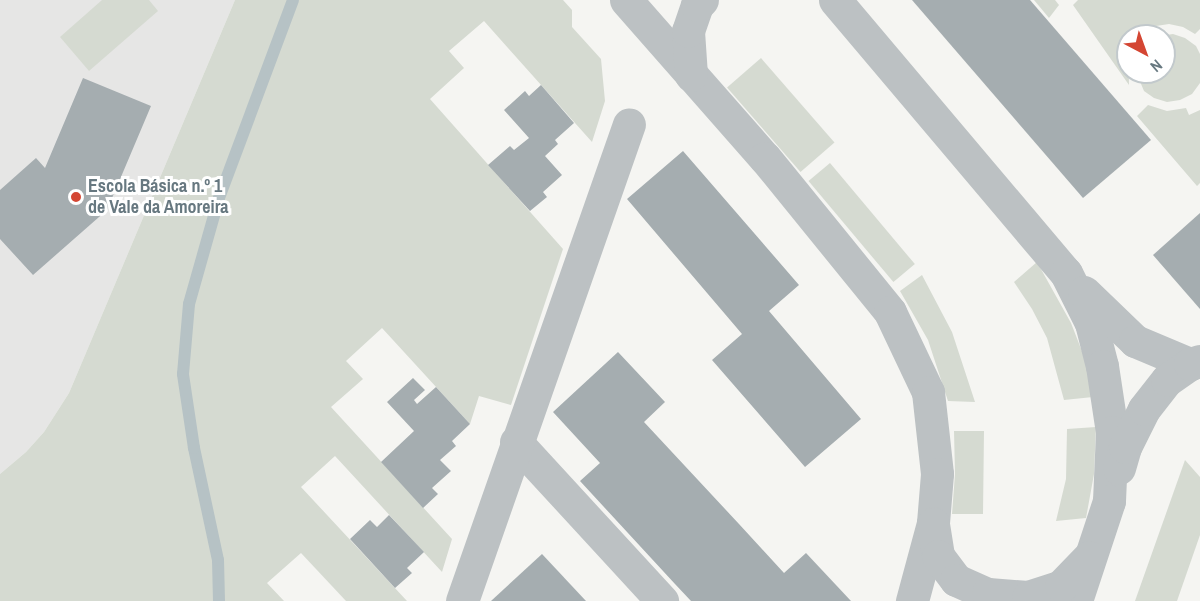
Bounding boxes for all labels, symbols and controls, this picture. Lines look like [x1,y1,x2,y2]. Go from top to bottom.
north arrow [1116,24,1176,84]
text: N [1146,55,1167,77]
place label: Escola Básica n.º 1 de Vale da Amoreira [88,176,229,219]
marker: Escola Básica n.º 1 de Vale da Amoreira [69,190,83,204]

